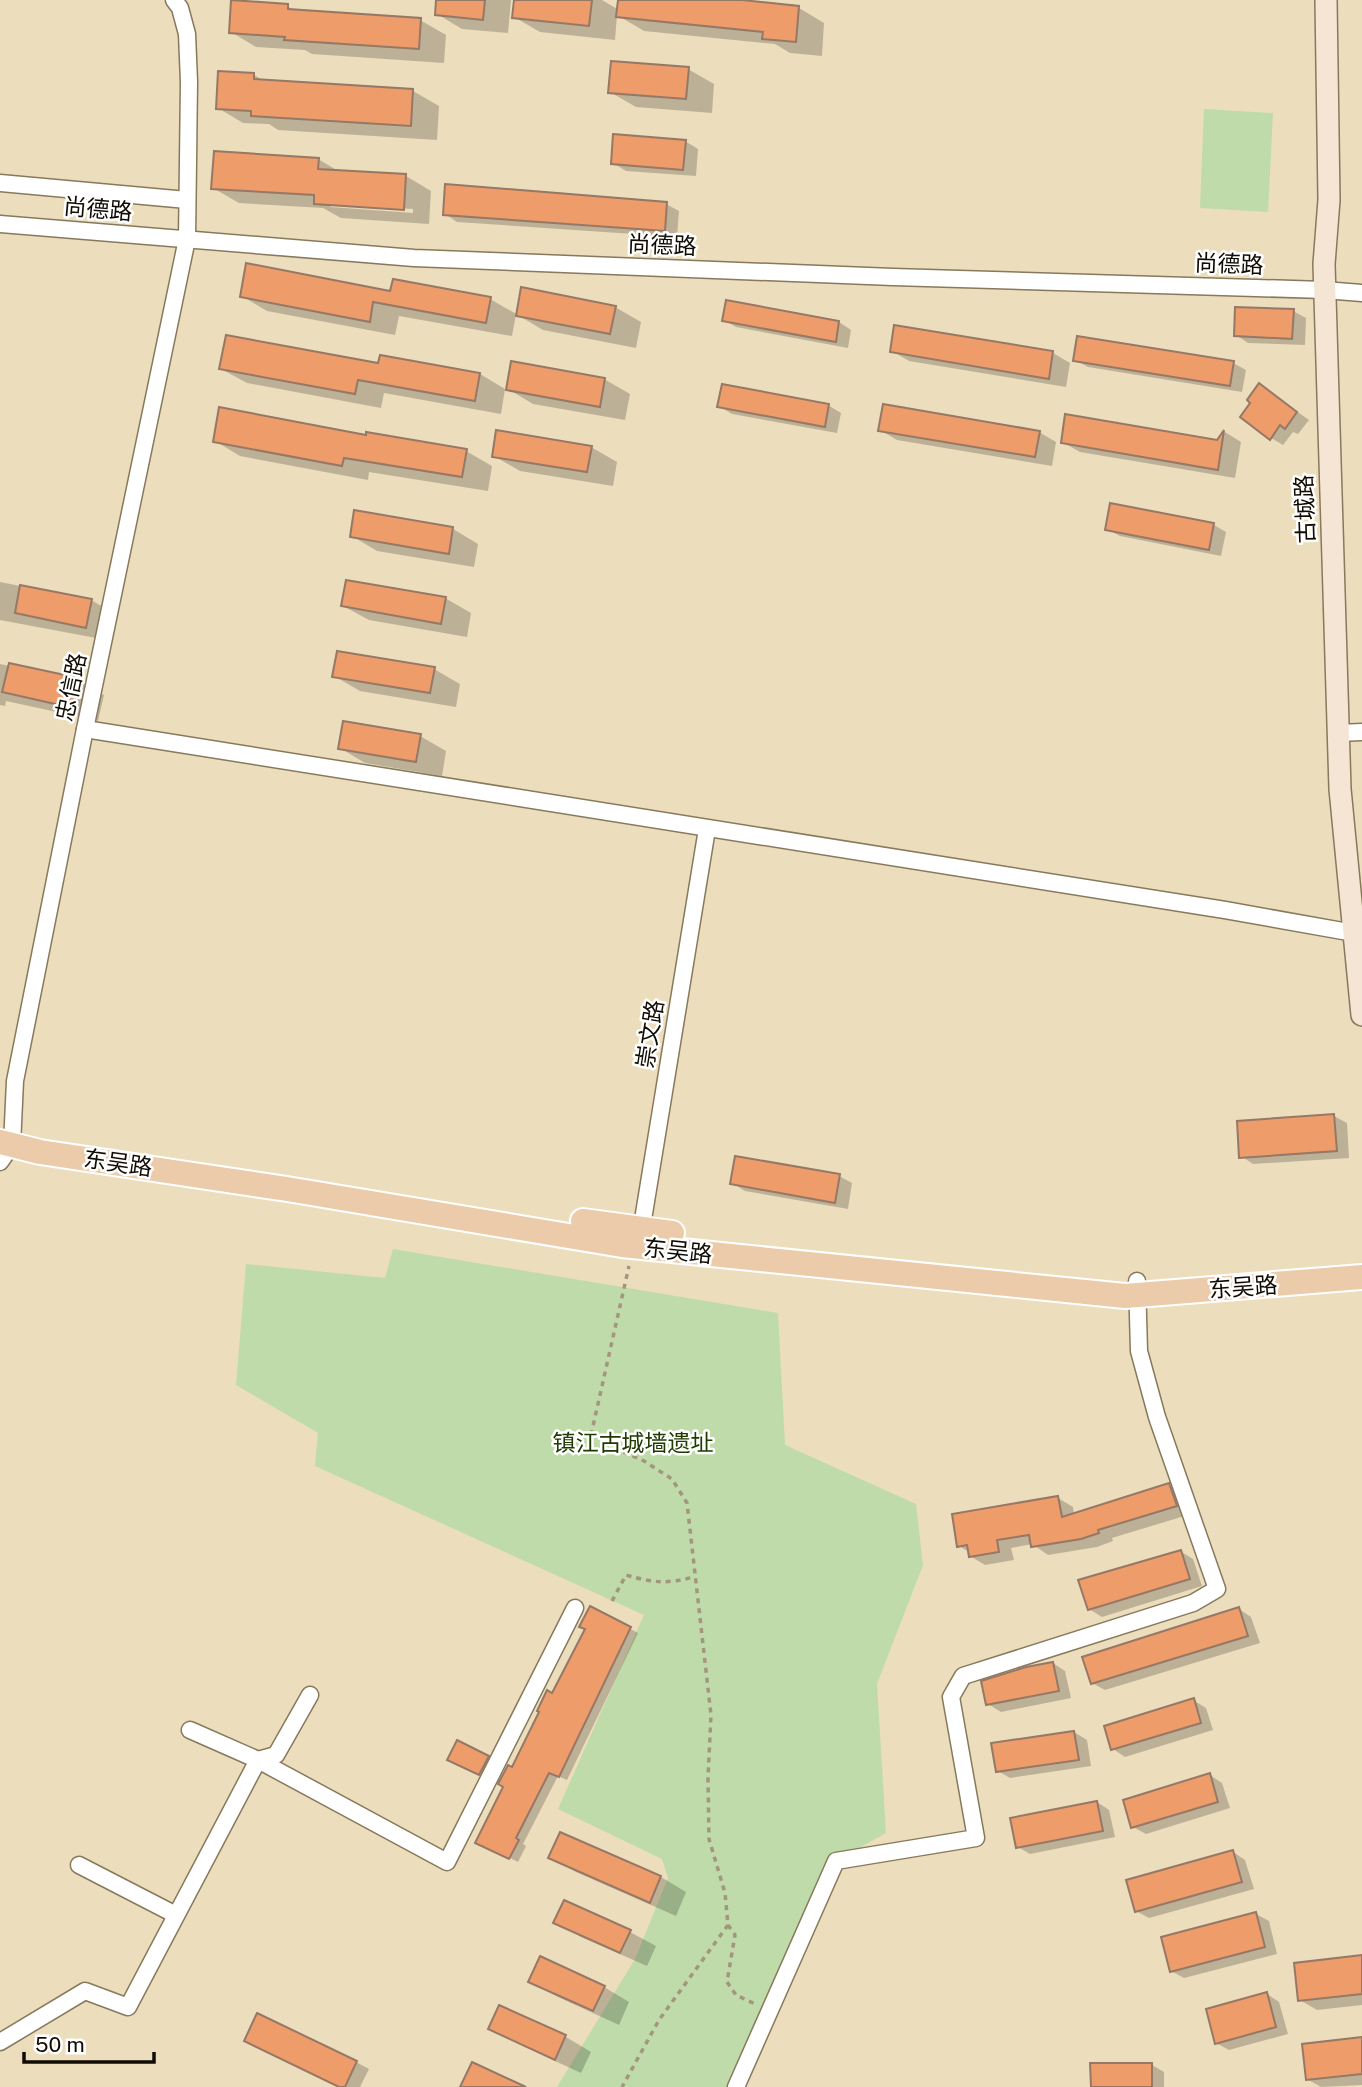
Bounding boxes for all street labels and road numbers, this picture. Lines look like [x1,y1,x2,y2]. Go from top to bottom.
street label: 尚德路 [62,192,134,225]
street label: 尚德路 [627,230,697,259]
street label: 尚德路 [1194,249,1264,278]
street label: 古城路 [1290,474,1319,544]
street label: 忠信路 [50,650,91,723]
street label: 崇文路 [631,998,668,1070]
street label: 东吴路 [82,1144,154,1181]
street label: 东吴路 [642,1233,714,1268]
street label: 东吴路 [1208,1271,1278,1302]

